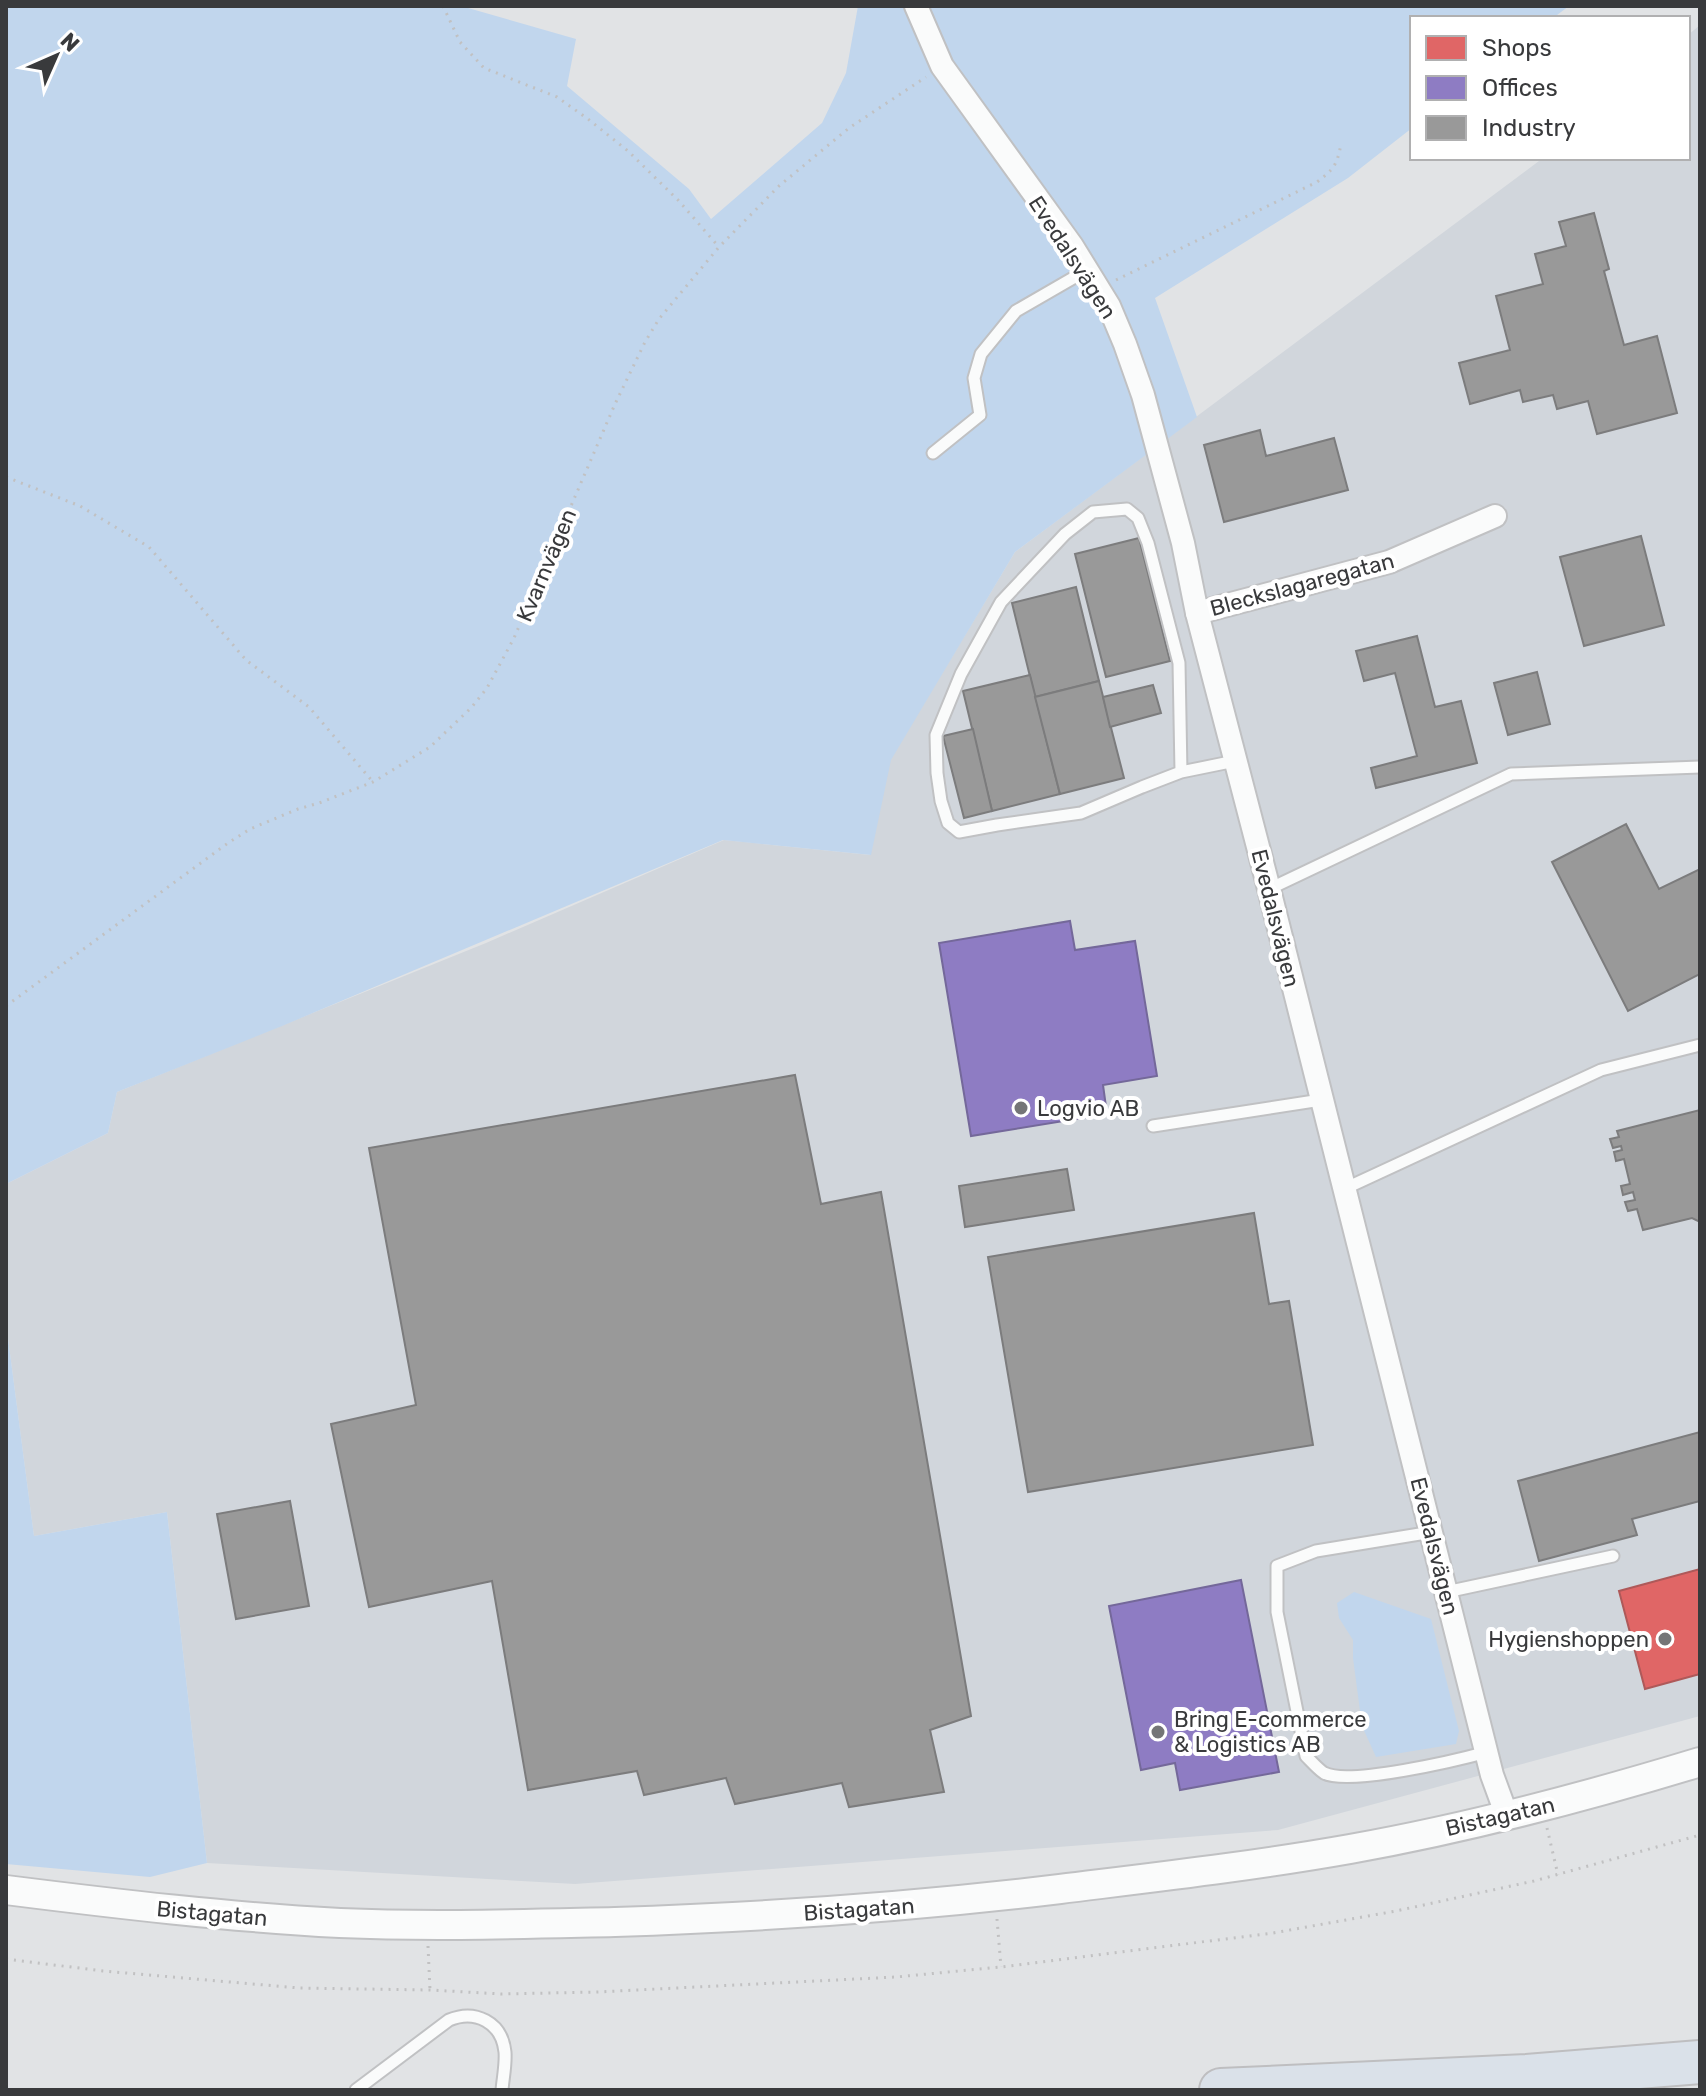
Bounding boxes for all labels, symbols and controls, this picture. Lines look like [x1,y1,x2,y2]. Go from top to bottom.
north arrow [16,16,96,96]
legend [1410,16,1690,160]
text: N [55,27,85,57]
text: Shops [1482,34,1552,62]
text: Offices [1482,74,1558,102]
text: Industry [1482,114,1576,142]
street label: Evedalsvägen [1023,191,1122,324]
street label: Kvarnvägen [511,505,582,626]
street label: Bleckslagaregatan [1207,547,1397,622]
street label: Evedalsvägen [1245,846,1306,990]
place label: Logvio AB [1037,1095,1139,1122]
marker: Logvio AB [1012,1099,1030,1117]
street label: Evedalsvägen [1404,1474,1465,1618]
place label: Hygienshoppen [1488,1626,1649,1653]
marker: Hygienshoppen [1656,1630,1674,1648]
place label: Bring E-commerce & Logistics AB [1174,1706,1367,1758]
marker: Bring E-commerce & Logistics AB [1149,1723,1167,1741]
street label: Bistagatan [1443,1791,1557,1842]
street label: Bistagatan [803,1892,915,1927]
street label: Bistagatan [155,1895,269,1932]

